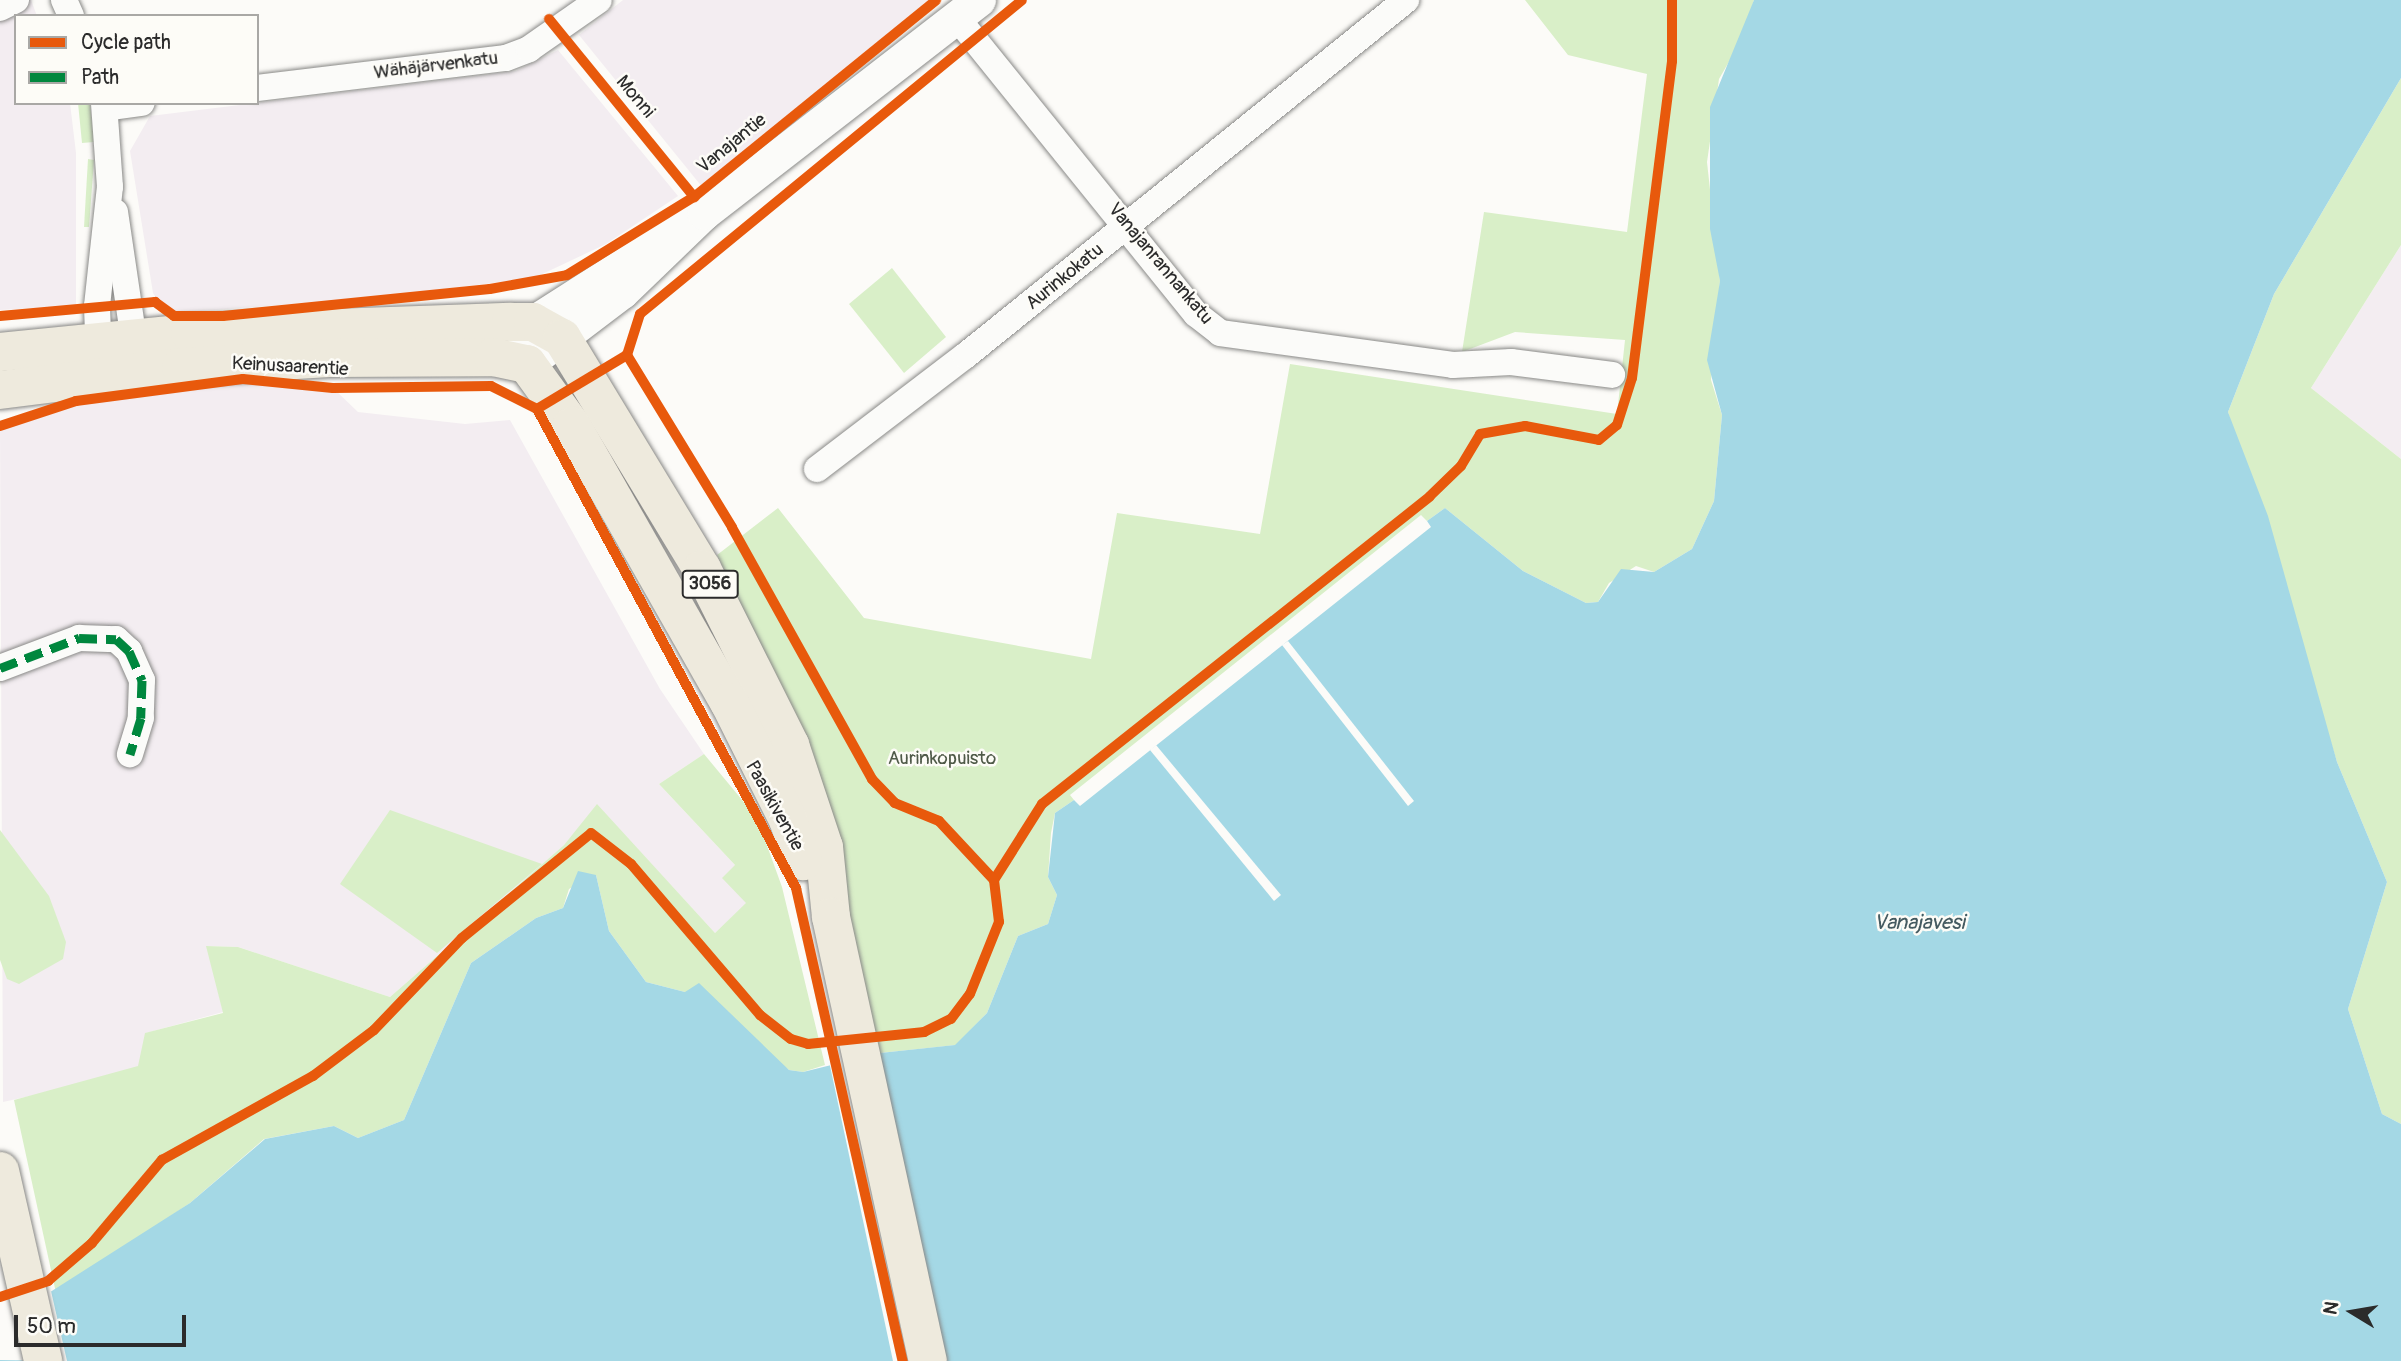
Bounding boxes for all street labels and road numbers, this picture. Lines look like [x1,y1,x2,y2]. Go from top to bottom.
street label: Wähäjärvenkatu [373,47,499,85]
street label: Monni [611,71,659,123]
street label: Vanajantie [693,109,771,179]
street label: Vanajanrannankatu [1103,199,1217,329]
street label: Aurinkokatu [1022,239,1108,315]
street label: Keinusaarentie [231,353,349,381]
road number: 3056 [680,570,740,598]
street label: Paasikiventie [740,757,808,855]

